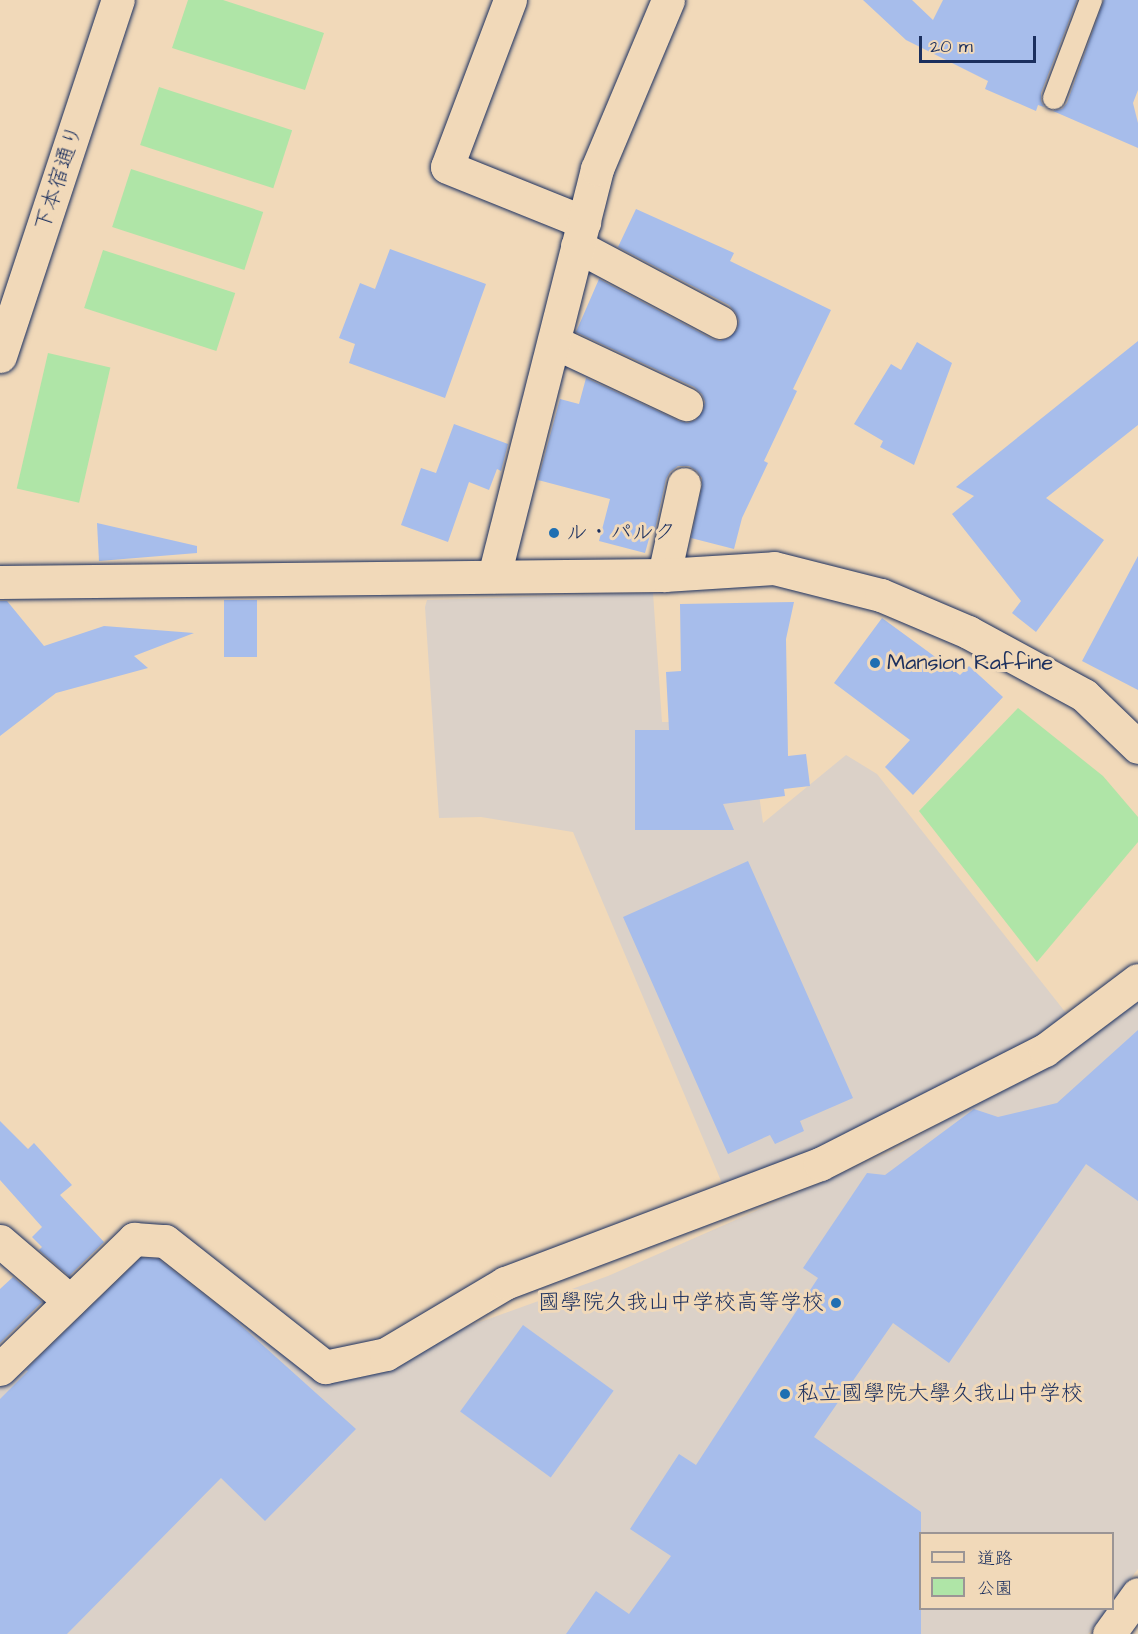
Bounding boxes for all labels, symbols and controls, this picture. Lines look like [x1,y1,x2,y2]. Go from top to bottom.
scale bar [922,24,1039,62]
text: 20 m [930,34,973,59]
street label: 下本宿通り [29,122,89,234]
place label: ル・パルク [566,520,676,546]
marker: ル・パルク [547,526,561,540]
place label: Mansion Raffine [887,650,1053,676]
marker: Mansion Raffine [868,656,882,670]
place label: 國學院久我山中学校高等学校 [538,1290,824,1316]
marker: 國學院久我山中学校高等学校 [829,1296,843,1310]
place label: 私立國學院大學久我山中学校 [797,1381,1083,1407]
marker: 私立國學院大學久我山中学校 [778,1387,792,1401]
legend [919,1532,1114,1610]
text: 道路 [977,1546,1013,1571]
text: 公園 [977,1576,1013,1601]

